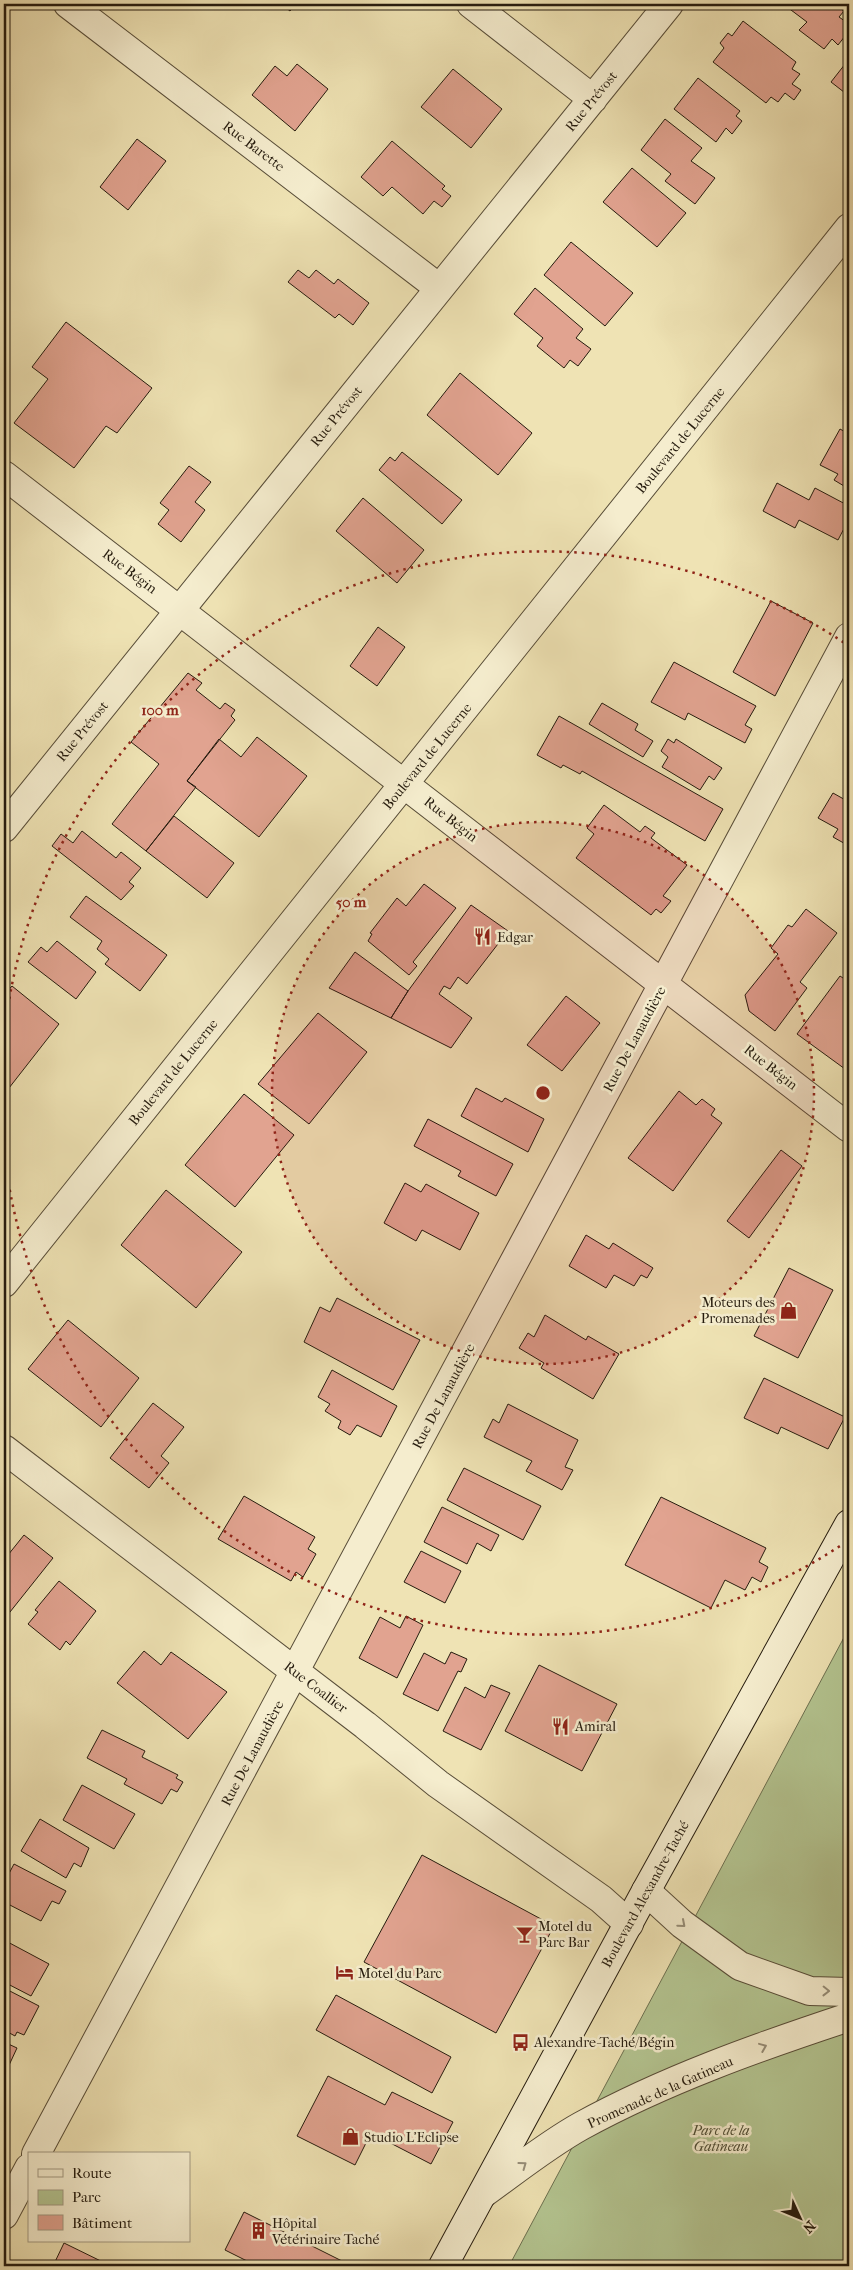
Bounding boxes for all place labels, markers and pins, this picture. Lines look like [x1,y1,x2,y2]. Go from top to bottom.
restaurant icon: Edgar [473,927,493,947]
place label: Edgar [497,929,533,946]
centre of rings [534,1084,552,1102]
place label: Moteurs des Promenades [701,1294,775,1327]
shop icon: Moteurs des Promenades [779,1300,799,1320]
restaurant icon: Amiral [551,1716,571,1736]
place label: Amiral [574,1718,616,1735]
place label: Motel du Parc Bar [538,1918,592,1951]
bar icon: Motel du Parc Bar [514,1924,534,1944]
hotel icon: Motel du Parc [334,1963,354,1983]
place label: Motel du Parc [358,1965,442,1982]
bus stop icon: Alexandre-Taché/Bégin [510,2032,530,2052]
place label: Alexandre-Taché/Bégin [533,2034,674,2051]
shop icon: Studio L'Eclipse [340,2127,360,2147]
place label: Studio L'Eclipse [364,2129,459,2146]
place label: Hôpital Vétérinaire Taché [271,2215,379,2248]
building icon: Hôpital Vétérinaire Taché [248,2221,268,2241]

